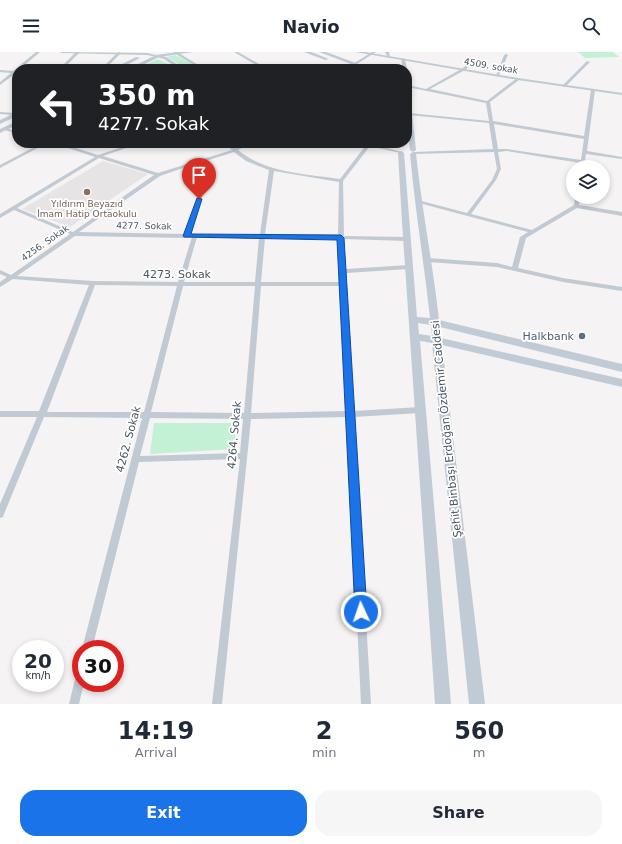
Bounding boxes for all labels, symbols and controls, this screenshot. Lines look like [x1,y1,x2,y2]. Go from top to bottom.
icon: menu [20,15,42,37]
icon: search [580,15,602,37]
text: Navio [282,16,340,37]
street label: 4509. sokak [463,56,520,76]
text: 350 m [98,79,195,112]
icon: left [32,80,84,132]
text: 4277. Sokak [98,113,209,134]
pin [182,158,216,199]
map controls [566,160,610,204]
button: layers [566,160,610,204]
icon: arrive [188,164,210,186]
marker: Yıldırım Beyazıd İmam Hatip Ortaokulu [82,187,92,197]
place label: Yıldırım Beyazıd İmam Hatip Ortaokulu [37,199,137,219]
street label: 4277. Sokak [116,221,173,231]
street label: 4256. Sokak [19,223,71,263]
street label: 4273. Sokak [143,268,212,281]
street label: Şehit Binbaşı Erdoğan Özdemir Caddesi [429,320,464,538]
place label: Halkbank [522,330,575,343]
marker: Halkbank [577,331,587,341]
street label: 4264. Sokak [225,400,244,469]
street label: 4262. Sokak [113,404,144,474]
position arrow [340,591,382,633]
speed limit sign: 30 [72,640,124,692]
text: 20 [24,649,52,673]
text: km/h [25,670,51,681]
text: 14:19 [118,717,194,745]
text: 2 [316,717,332,745]
text: 560 [454,717,504,745]
text: Arrival [135,745,177,760]
text: min [312,745,336,760]
text: m [473,745,486,760]
button: Exit [20,790,307,836]
button: Share [315,790,602,836]

